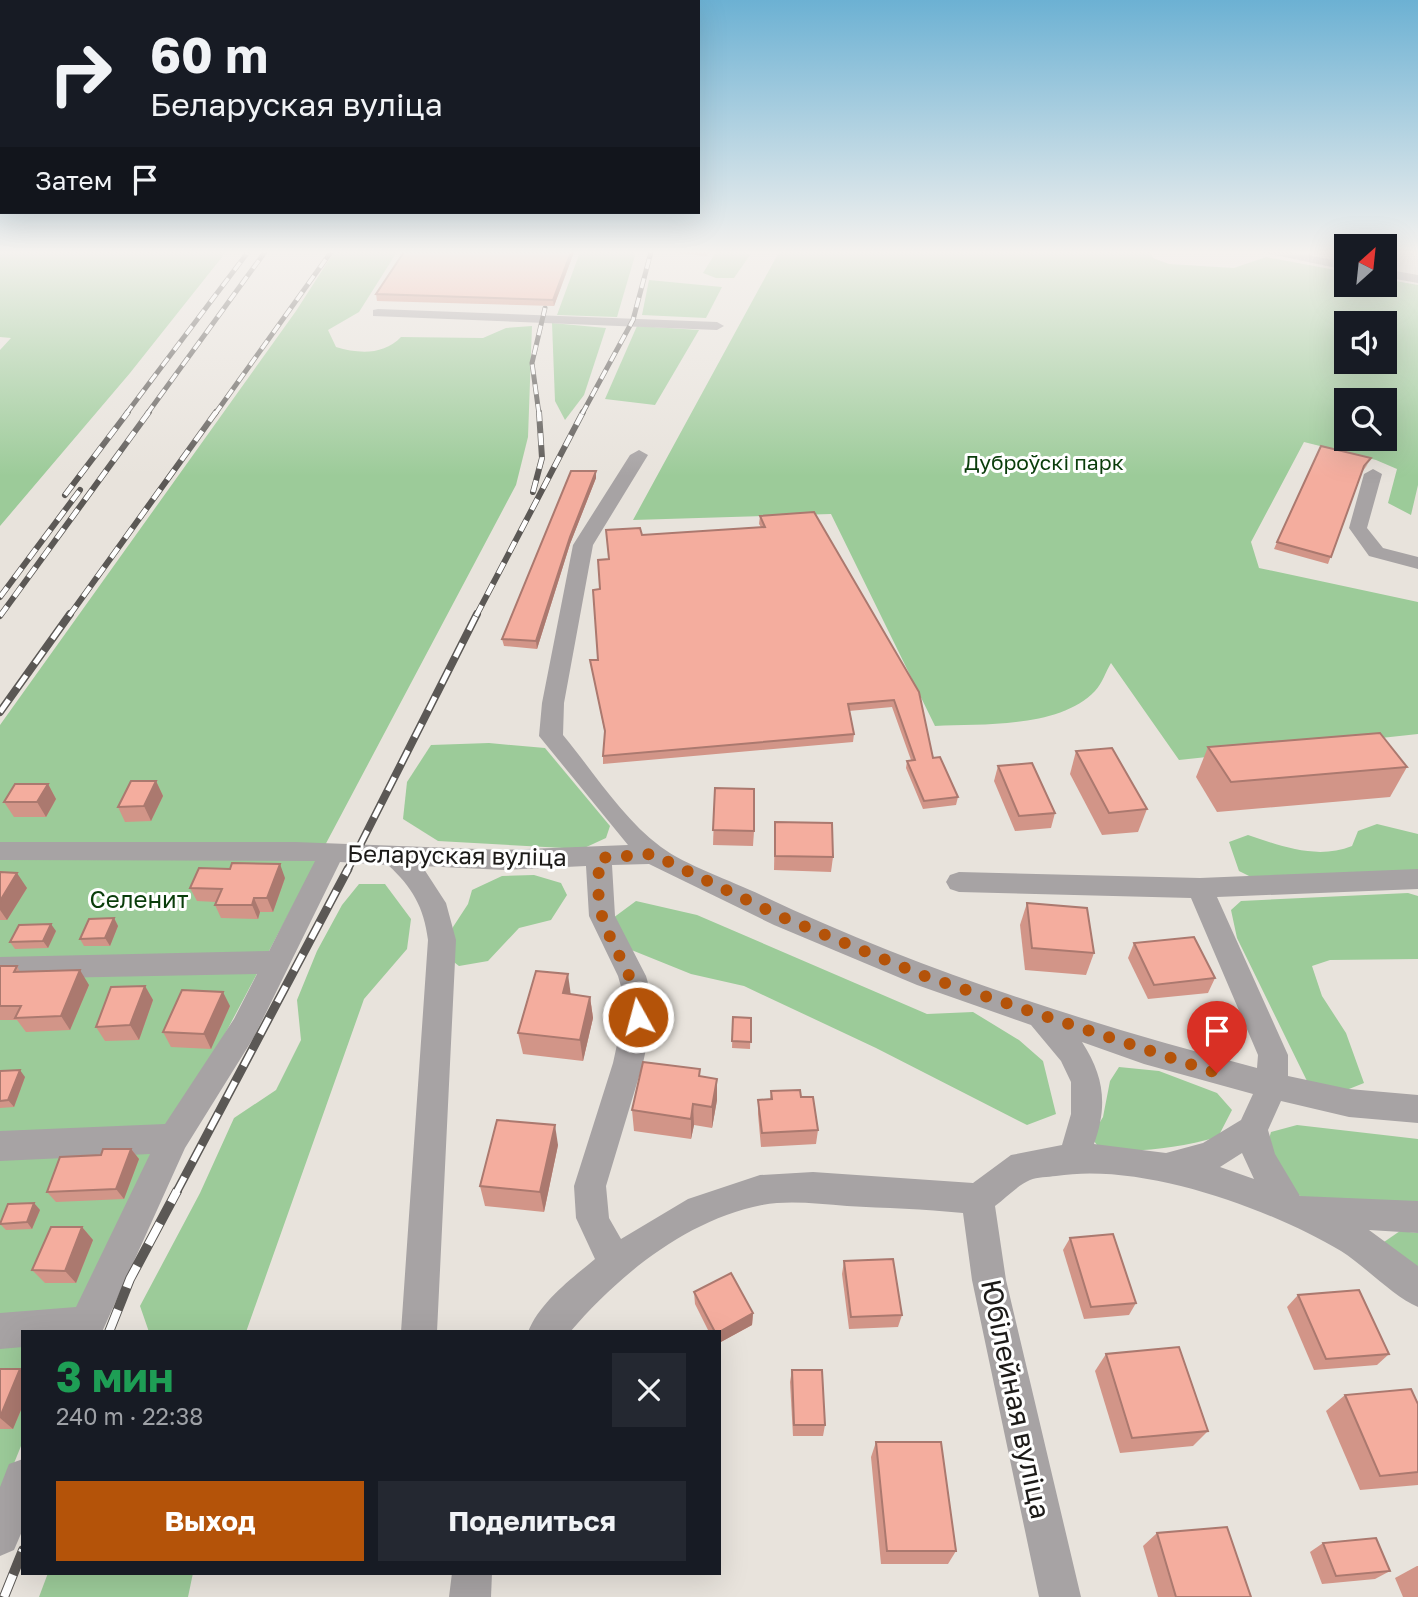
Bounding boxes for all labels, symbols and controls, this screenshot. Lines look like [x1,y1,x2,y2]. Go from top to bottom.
text: 60 m [150,25,268,84]
icon: right [35,28,126,119]
text: Беларуская вуліца [150,85,443,123]
icon: arrive [126,161,164,199]
text: Затем [35,165,112,196]
north arrow [1334,234,1396,298]
map controls [1334,234,1397,451]
button: sound [1334,311,1397,374]
button: search [1334,388,1397,451]
park label: Дуброўскі парк [964,449,1124,475]
street label: Беларуская вуліца [347,838,567,871]
park label: Селенит [90,884,189,913]
position arrow [601,980,675,1054]
pin [1187,1001,1247,1073]
icon: arrive [1198,1012,1236,1050]
street label: Юбілейная вуліца [975,1276,1058,1522]
text: 3 мин [56,1351,174,1401]
button: close [612,1353,686,1427]
text: 240 m · 22:38 [56,1402,203,1430]
button: Выход [56,1481,364,1561]
button: Поделиться [378,1481,686,1561]

